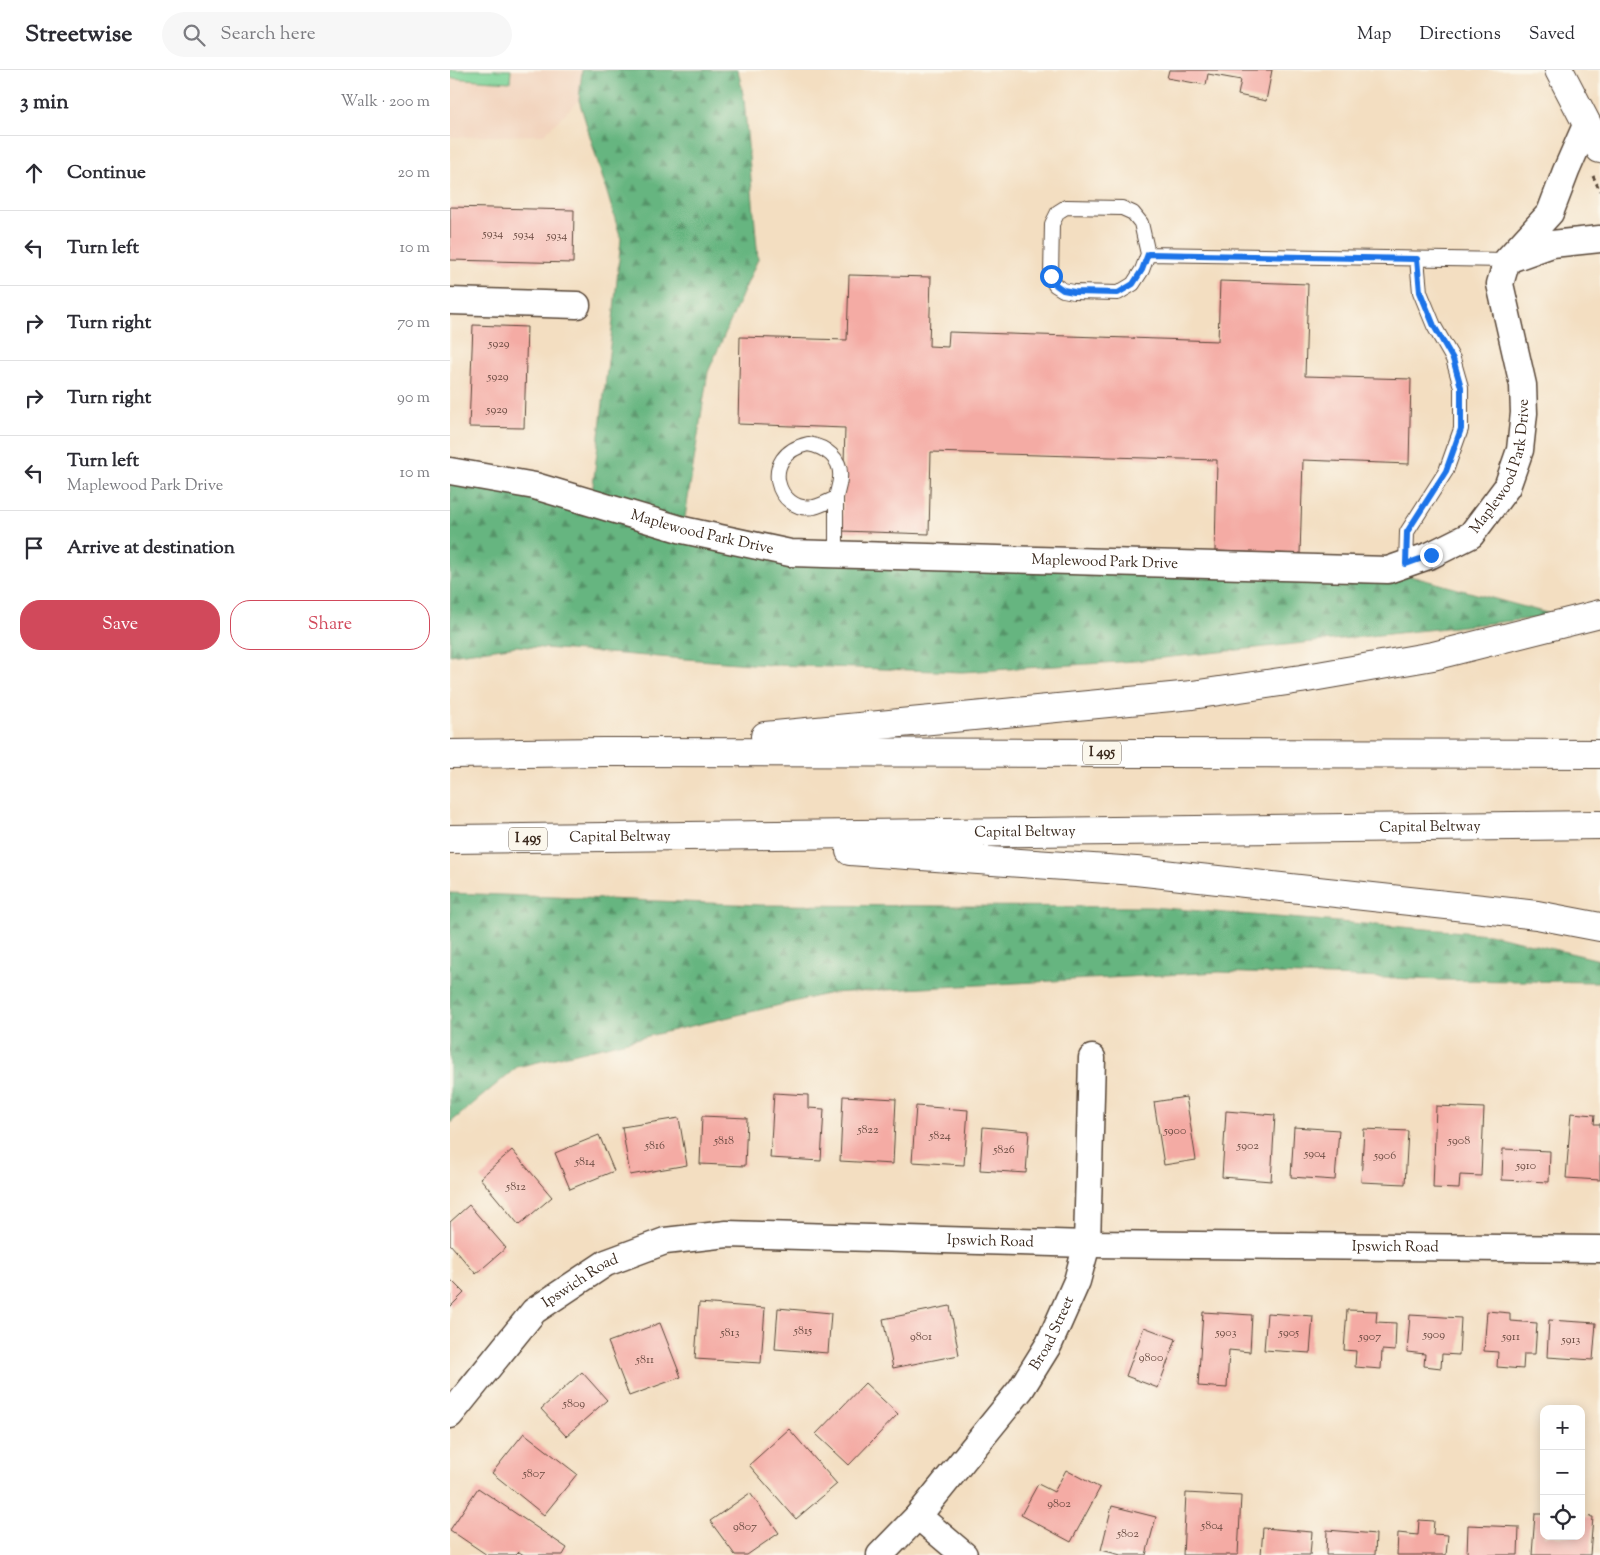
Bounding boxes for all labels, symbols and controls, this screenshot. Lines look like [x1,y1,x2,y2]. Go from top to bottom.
search box [162,12,512,57]
text: Streetwise [25,18,132,52]
icon: search [180,21,208,49]
text: Search here [220,21,316,48]
text: Map [1357,22,1392,48]
text: Directions [1420,22,1501,48]
text: Saved [1529,22,1575,48]
text: 3 min [20,88,69,118]
text: Walk · 200 m [341,91,430,114]
icon: ahead [20,159,48,187]
text: Continue [67,160,146,187]
text: 20 m [397,162,430,185]
house number: 5934 [482,225,503,243]
house number: 5934 [513,226,534,244]
house number: 5934 [546,227,567,245]
icon: left [20,234,48,262]
text: Turn left [67,235,139,262]
text: 10 m [400,237,430,260]
route start [1040,265,1063,288]
icon: right [20,309,48,337]
text: Turn right [67,310,151,337]
text: 70 m [397,312,430,335]
house number: 5929 [487,335,510,353]
house number: 5929 [486,368,509,386]
icon: right [20,384,48,412]
text: Turn right [67,385,151,412]
text: 90 m [397,387,430,410]
street label: Maplewood Park Drive [1465,398,1535,538]
house number: 5929 [485,401,508,419]
text: Turn left [67,448,139,475]
icon: left [20,459,48,487]
text: 10 m [400,462,430,485]
text: Maplewood Park Drive [67,475,223,498]
street label: Maplewood Park Drive [628,505,776,560]
icon: arrive [20,534,48,562]
text: Arrive at destination [67,535,235,562]
route end [1420,544,1443,567]
street label: Maplewood Park Drive [1031,549,1178,575]
button: Save [20,600,220,650]
button: Share [230,600,430,650]
road number: I 495 [1083,741,1121,764]
street label: Capital Beltway [1379,816,1481,838]
street label: Capital Beltway [974,821,1076,843]
street label: Capital Beltway [569,826,671,848]
road number: I 495 [509,828,547,851]
house number: 5822 [856,1121,879,1139]
house number: 5900 [1163,1122,1186,1140]
house number: 5824 [928,1127,951,1145]
house number: 5818 [713,1132,734,1150]
house number: 5908 [1447,1132,1470,1150]
house number: 5816 [644,1137,665,1155]
house number: 5902 [1236,1137,1259,1155]
house number: 5826 [992,1141,1015,1159]
house number: 5904 [1303,1145,1326,1163]
house number: 5906 [1373,1147,1396,1165]
house number: 5814 [574,1153,595,1171]
house number: 5910 [1515,1157,1536,1175]
house number: 5812 [505,1178,526,1196]
street label: Ipswich Road [947,1230,1035,1253]
street label: Ipswich Road [1352,1236,1439,1258]
street label: Ipswich Road [538,1249,622,1313]
street label: Broad Street [1025,1293,1079,1374]
house number: 5815 [793,1322,812,1340]
house number: 5813 [719,1324,740,1342]
house number: 5903 [1214,1324,1237,1342]
house number: 5905 [1278,1324,1299,1342]
house number: 5909 [1422,1326,1445,1344]
house number: 9801 [910,1328,932,1346]
house number: 5907 [1358,1328,1381,1346]
house number: 5911 [1501,1328,1520,1346]
house number: 5913 [1561,1331,1581,1349]
house number: 9800 [1139,1349,1163,1367]
house number: 5811 [635,1351,654,1369]
house number: 5809 [562,1395,585,1413]
map controls [1540,1405,1585,1540]
button: + [1540,1405,1585,1450]
button: − [1540,1450,1585,1495]
house number: 5807 [522,1465,545,1483]
house number: 9802 [1047,1495,1071,1513]
button: locate [1540,1495,1585,1540]
house number: 5804 [1200,1517,1223,1535]
house number: 9807 [733,1518,757,1536]
house number: 5802 [1116,1525,1139,1543]

